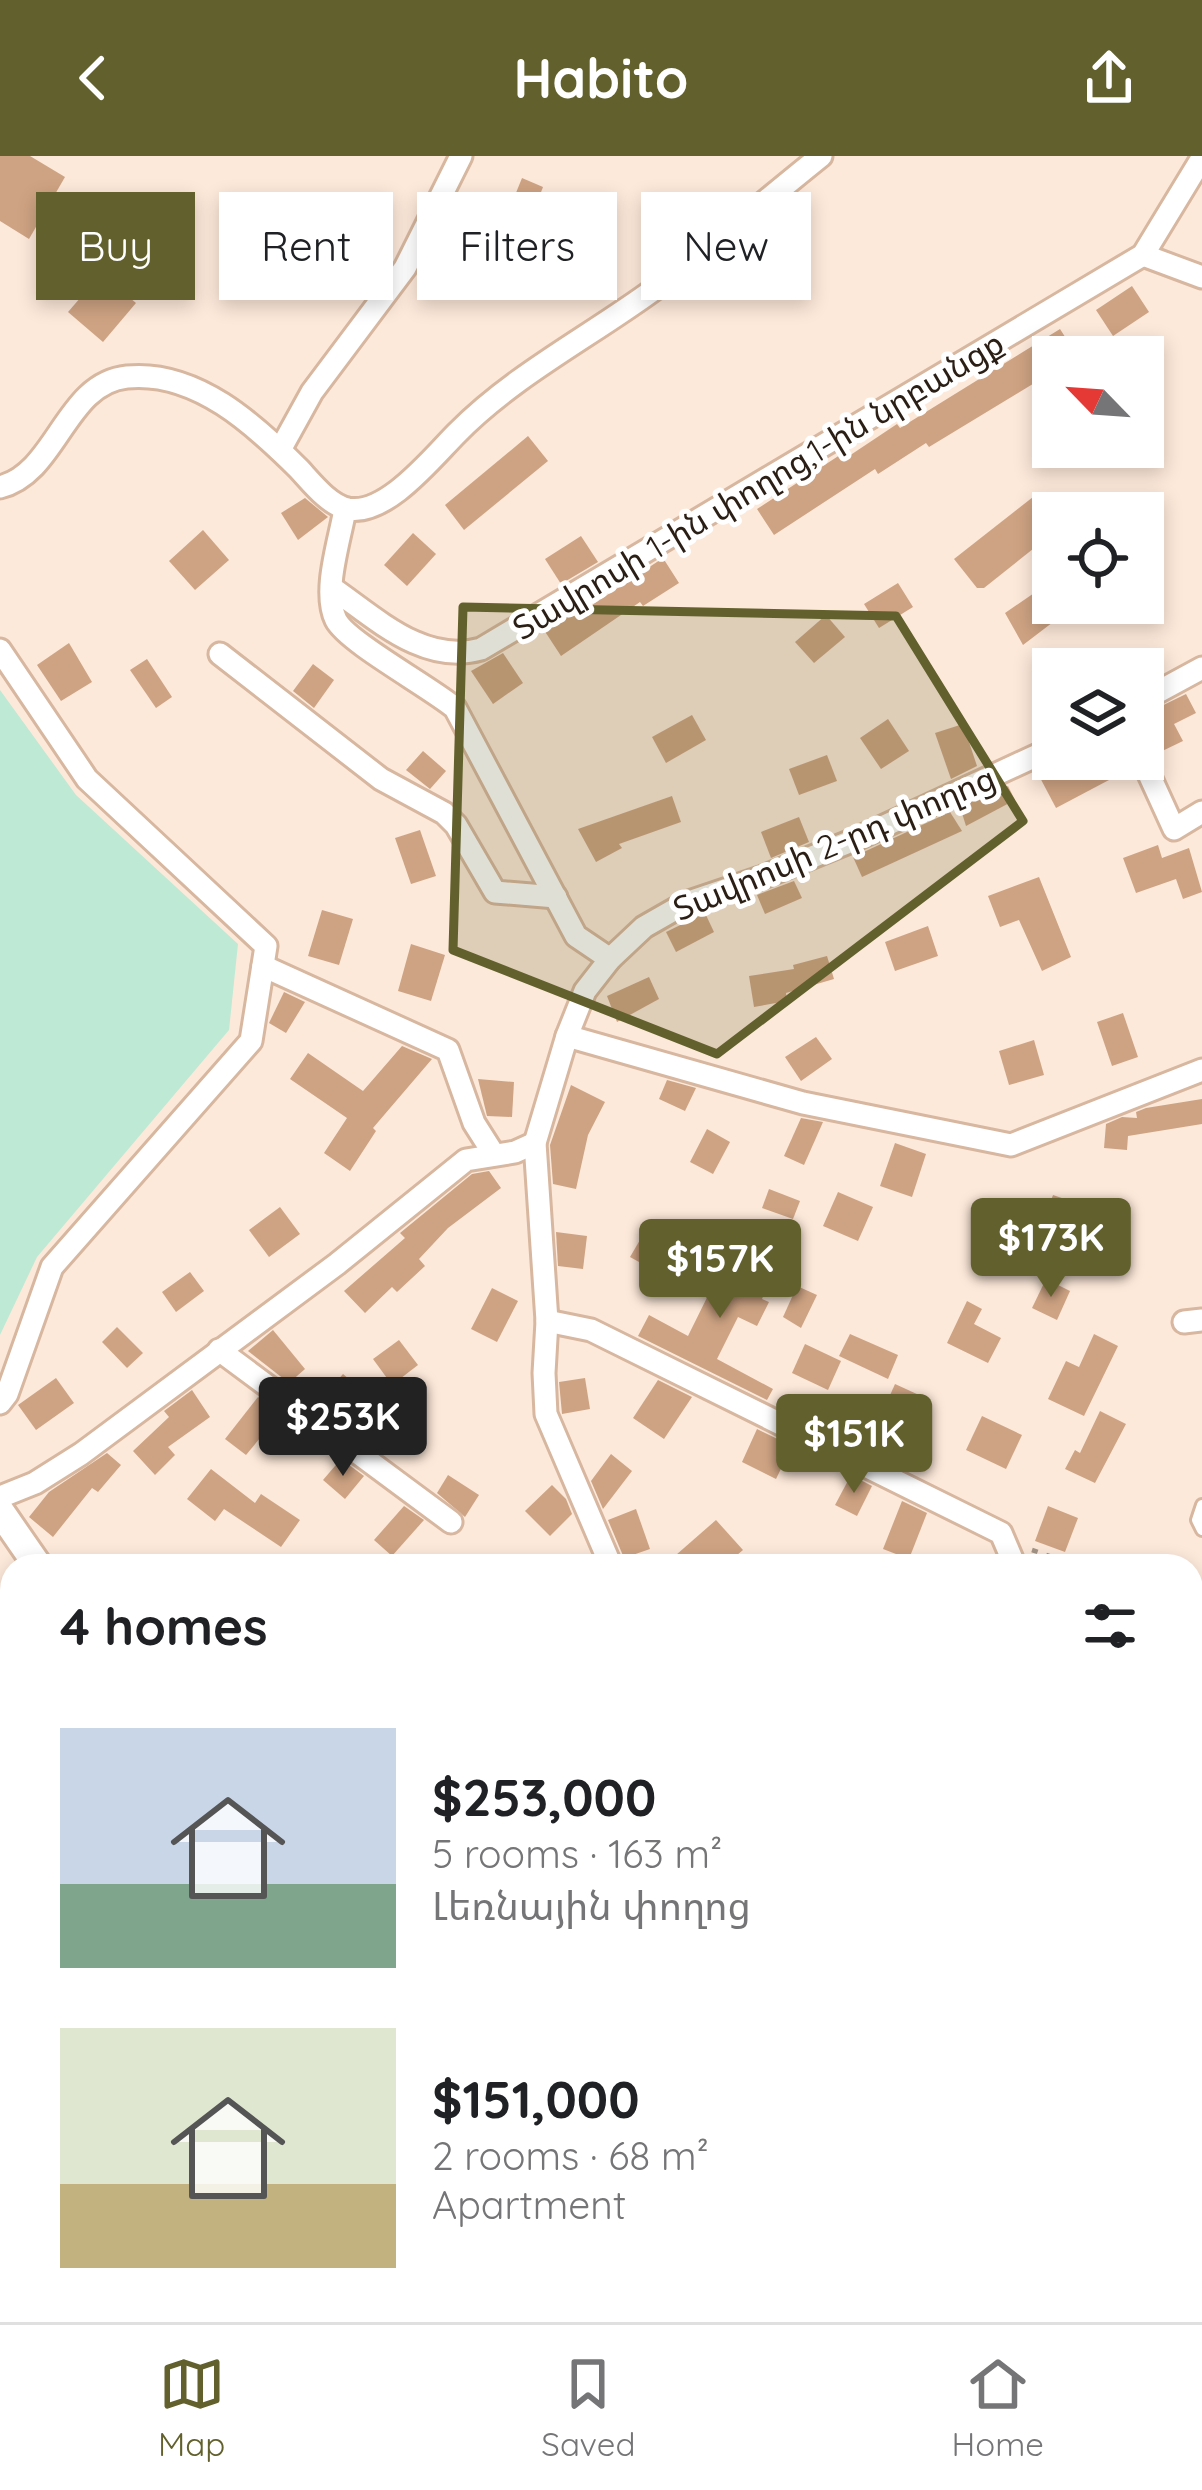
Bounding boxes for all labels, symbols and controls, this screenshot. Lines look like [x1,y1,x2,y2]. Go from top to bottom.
text: Habito [514,44,688,112]
icon: back [60,45,126,111]
icon: share [1076,45,1142,111]
chip: Buy [36,192,195,300]
chip: Rent [219,192,393,300]
chip: Filters [417,192,617,300]
chip: New [641,192,811,300]
street label: Տավրոսի 1-ին փողոց,1-ին նրբանցք [505,321,1011,648]
north arrow [1032,336,1164,468]
map controls [1032,336,1164,780]
button: locate [1032,492,1164,624]
button: layers [1032,648,1164,780]
street label: Տավրոսի 2-րդ փողոց [667,756,1001,929]
pin: $173K [967,1198,1135,1300]
text: $173K [998,1212,1104,1261]
pin: $157K [636,1219,804,1321]
text: $157K [666,1233,774,1282]
pin: $253K [259,1377,427,1479]
text: $253K [286,1391,400,1440]
pin: $151K [770,1394,938,1496]
text: $151K [803,1408,905,1457]
icon: filters [1077,1593,1143,1659]
text: 4 homes [60,1594,268,1658]
text: $253,000 [432,1765,656,1829]
icon: home [156,1776,300,1920]
text: 5 rooms · 163 m² [432,1829,722,1878]
text: Լեռնային փողոց [432,1881,751,1930]
text: $151,000 [432,2067,639,2131]
icon: home [156,2076,300,2220]
text: 2 rooms · 68 m² [432,2131,709,2180]
text: Apartment [432,2180,626,2229]
tab: Map [158,2351,225,2464]
tab: Saved [541,2351,635,2464]
tab: Home [952,2351,1044,2464]

